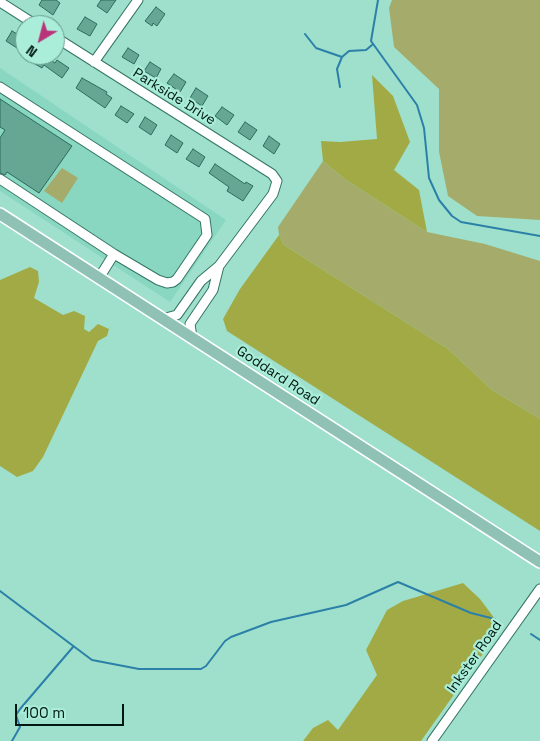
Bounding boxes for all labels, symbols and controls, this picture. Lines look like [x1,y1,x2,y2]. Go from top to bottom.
north arrow [15,15,65,65]
text: N [22,41,41,61]
street label: Parkside Drive [130,65,218,129]
street label: Goddard Road [233,343,323,409]
street label: Inkster Road [444,618,506,696]
scale bar [18,694,126,726]
text: 100 m [23,703,65,722]

